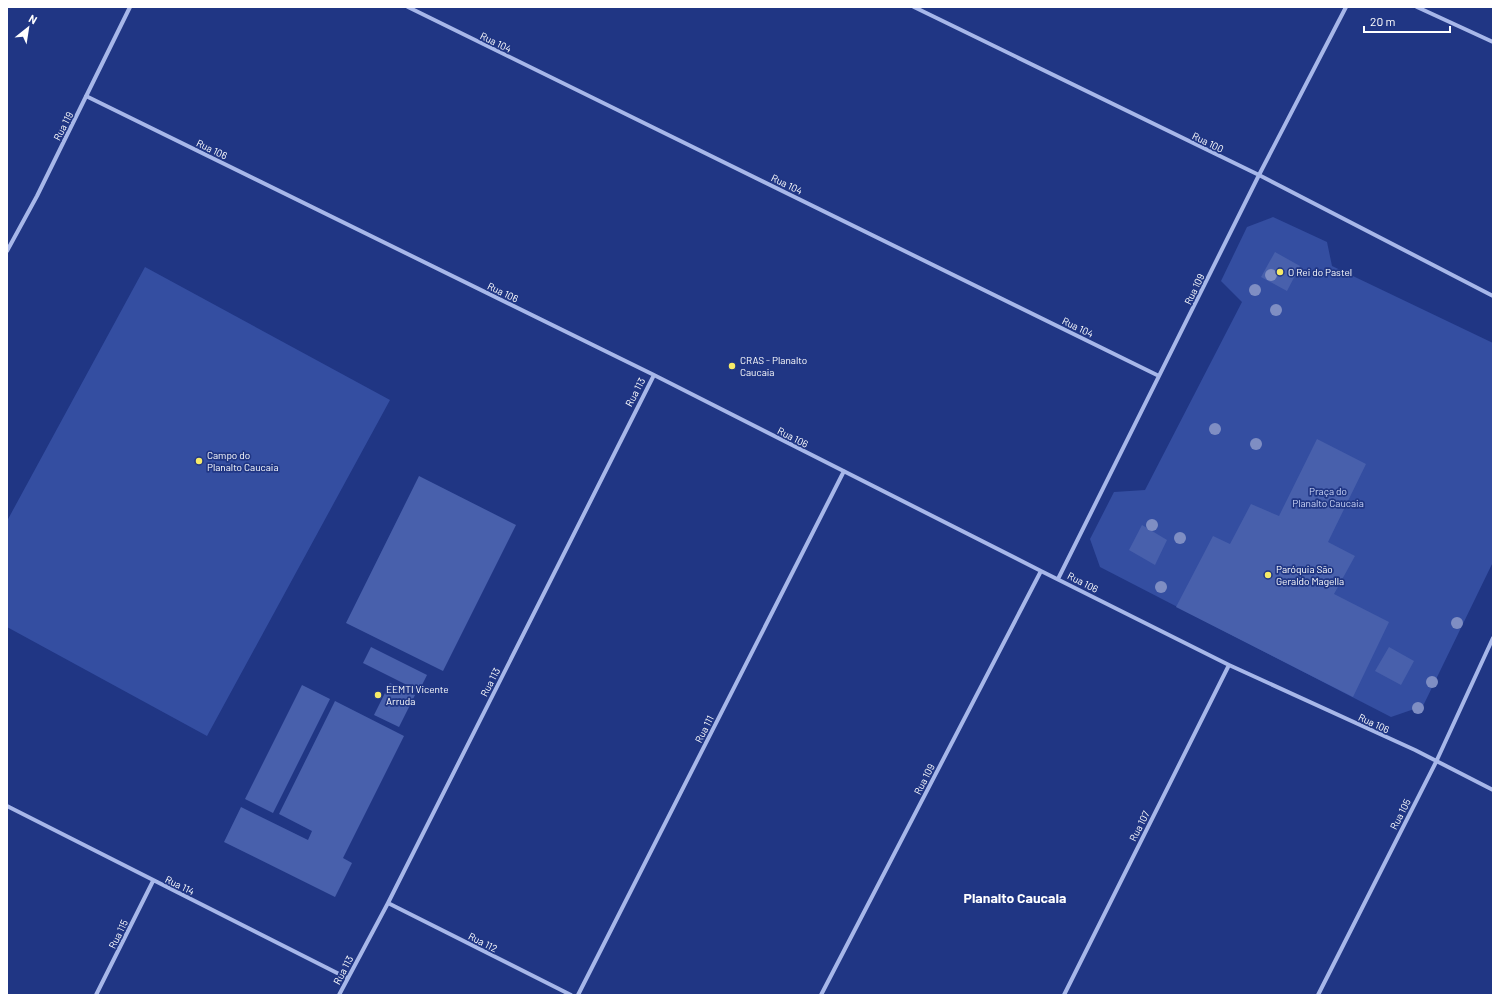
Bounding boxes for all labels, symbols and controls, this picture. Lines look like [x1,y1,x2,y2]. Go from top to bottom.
north arrow [8,8,48,48]
scale bar [1364,8,1450,34]
text: N [27,11,40,26]
text: 20 m [1370,14,1396,28]
street label: Rua 104 [478,29,514,55]
street label: Rua 119 [51,110,75,142]
street label: Rua 100 [1190,129,1226,155]
street label: Rua 106 [195,136,229,162]
street label: Rua 104 [769,171,805,197]
place label: O Rei do Pastel [1288,266,1352,278]
marker: O Rei do Pastel [1275,267,1285,277]
street label: Rua 109 [1181,272,1207,306]
street label: Rua 106 [486,279,520,305]
street label: Rua 104 [1060,314,1096,340]
place label: CRAS - Planalto Caucaia [740,354,807,378]
marker: CRAS - Planalto Caucaia [727,361,737,371]
street label: Rua 113 [622,376,648,408]
street label: Rua 106 [776,424,810,450]
place label: Campo do Planalto Caucaia [207,449,279,473]
marker: Campo do Planalto Caucaia [194,456,204,466]
park label: Praça do Planalto Caucaia [1292,485,1364,509]
place label: Paróquia São Geraldo Magella [1276,563,1344,587]
street label: Rua 106 [1066,569,1100,595]
marker: Paróquia São Geraldo Magella [1263,570,1273,580]
street label: Rua 113 [478,666,502,698]
place label: EEMTI Vicente Arruda [386,683,449,707]
marker: EEMTI Vicente Arruda [373,690,383,700]
street label: Rua 106 [1357,711,1391,735]
street label: Rua 111 [692,713,716,745]
street label: Rua 109 [911,762,937,796]
street label: Rua 105 [1387,797,1413,831]
street label: Rua 107 [1126,809,1152,843]
street label: Rua 114 [163,873,197,897]
district label: Planalto Caucaia [964,889,1066,906]
street label: Rua 115 [106,918,130,950]
street label: Rua 112 [466,930,500,954]
street label: Rua 113 [330,954,356,986]

